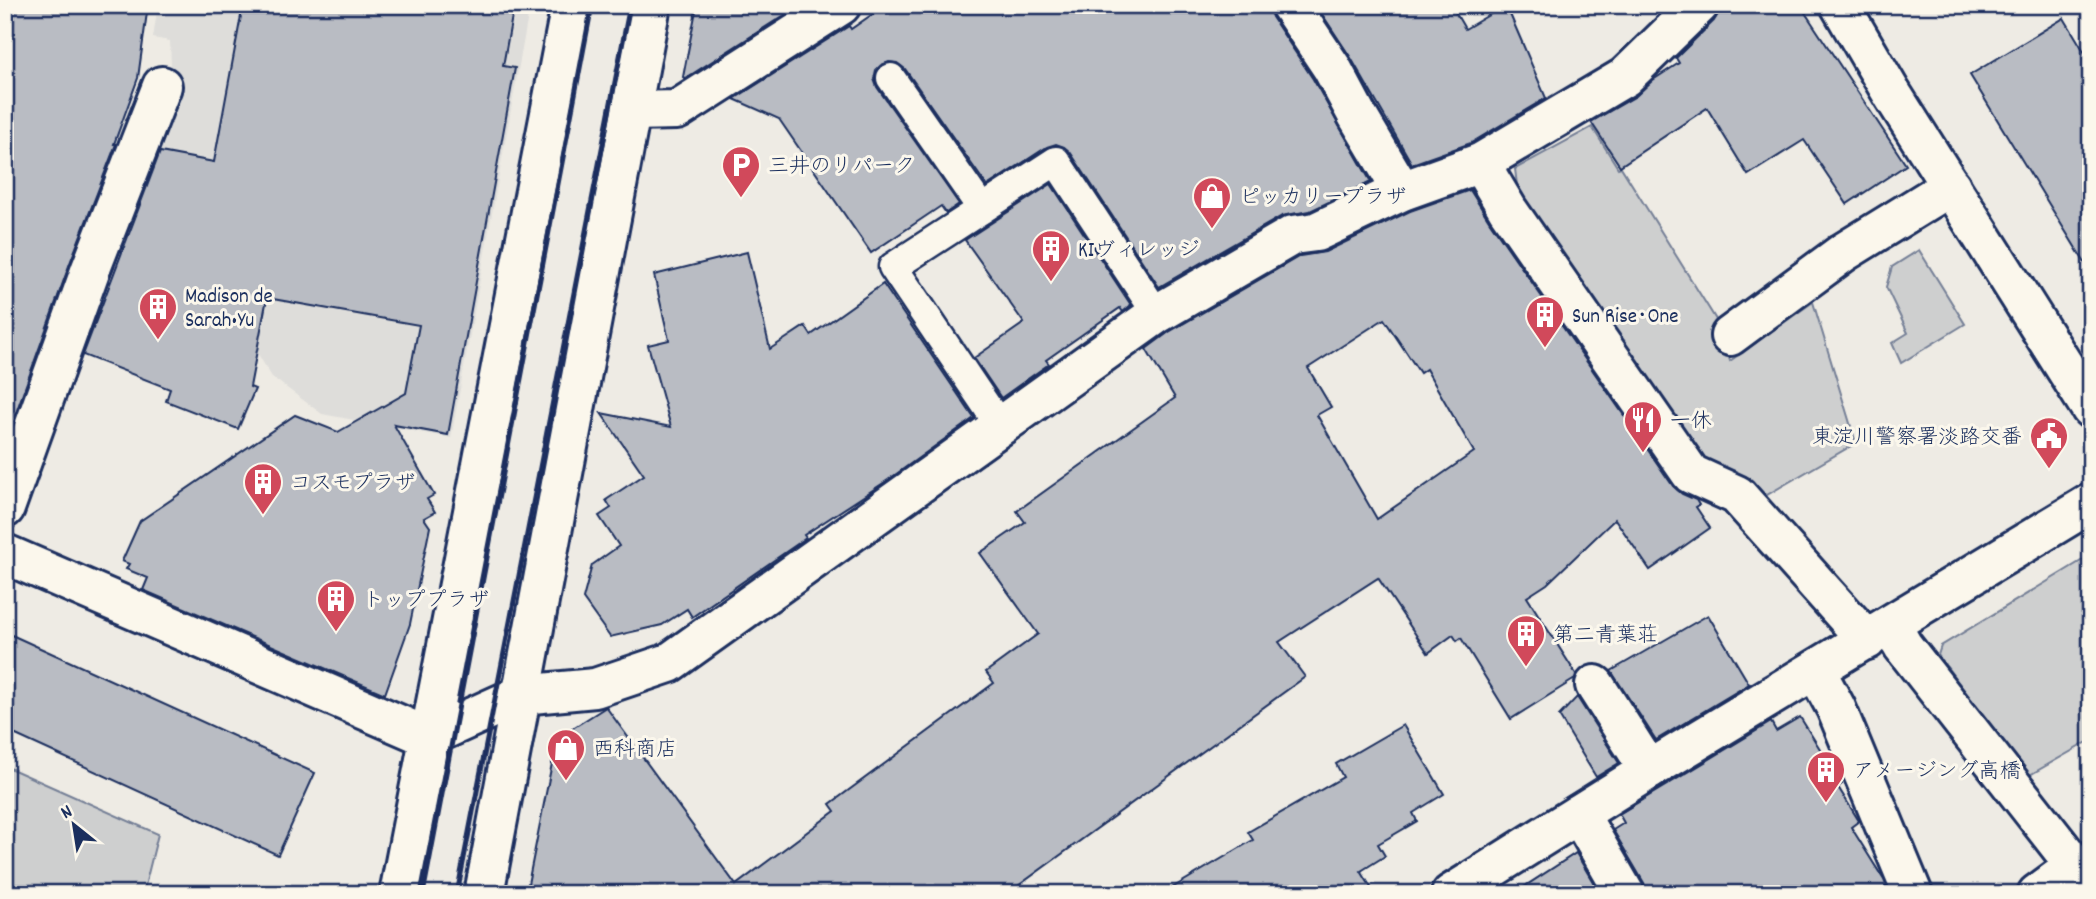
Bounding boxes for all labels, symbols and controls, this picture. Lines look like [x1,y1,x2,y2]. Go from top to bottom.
parking icon: 三井のリパーク [720,144,762,199]
place label: 三井のリパーク [768,153,915,183]
shop icon: ピッカリープラザ [1191,175,1233,230]
place label: ピッカリープラザ [1239,184,1406,214]
building icon: KIヴィレッジ [1030,228,1072,283]
place label: KIヴィレッジ [1078,237,1199,267]
place label: Madison de Sarah•Yu [185,283,273,337]
building icon: Madison de Sarah•Yu [137,286,179,341]
building icon: Sun Rise･One [1524,294,1566,349]
place label: Sun Rise･One [1572,303,1678,333]
restaurant icon: 一休 [1622,399,1664,454]
place label: 一休 [1670,408,1712,438]
public building icon: 東淀川警察署淡路交番 [2028,415,2070,470]
place label: 東淀川警察署淡路交番 [1812,424,2022,454]
building icon: コスモプラザ [242,461,284,516]
place label: コスモプラザ [290,470,415,500]
building icon: トッププラザ [315,578,357,633]
place label: トッププラザ [363,587,489,617]
building icon: 第二青葉荘 [1505,613,1547,668]
place label: 第二青葉荘 [1553,622,1658,652]
shop icon: 西科商店 [545,727,587,782]
place label: 西科商店 [593,736,677,766]
building icon: アメージング高橋 [1805,749,1847,804]
place label: アメージング高橋 [1853,758,2021,788]
north arrow [38,790,108,860]
text: N [56,799,78,827]

